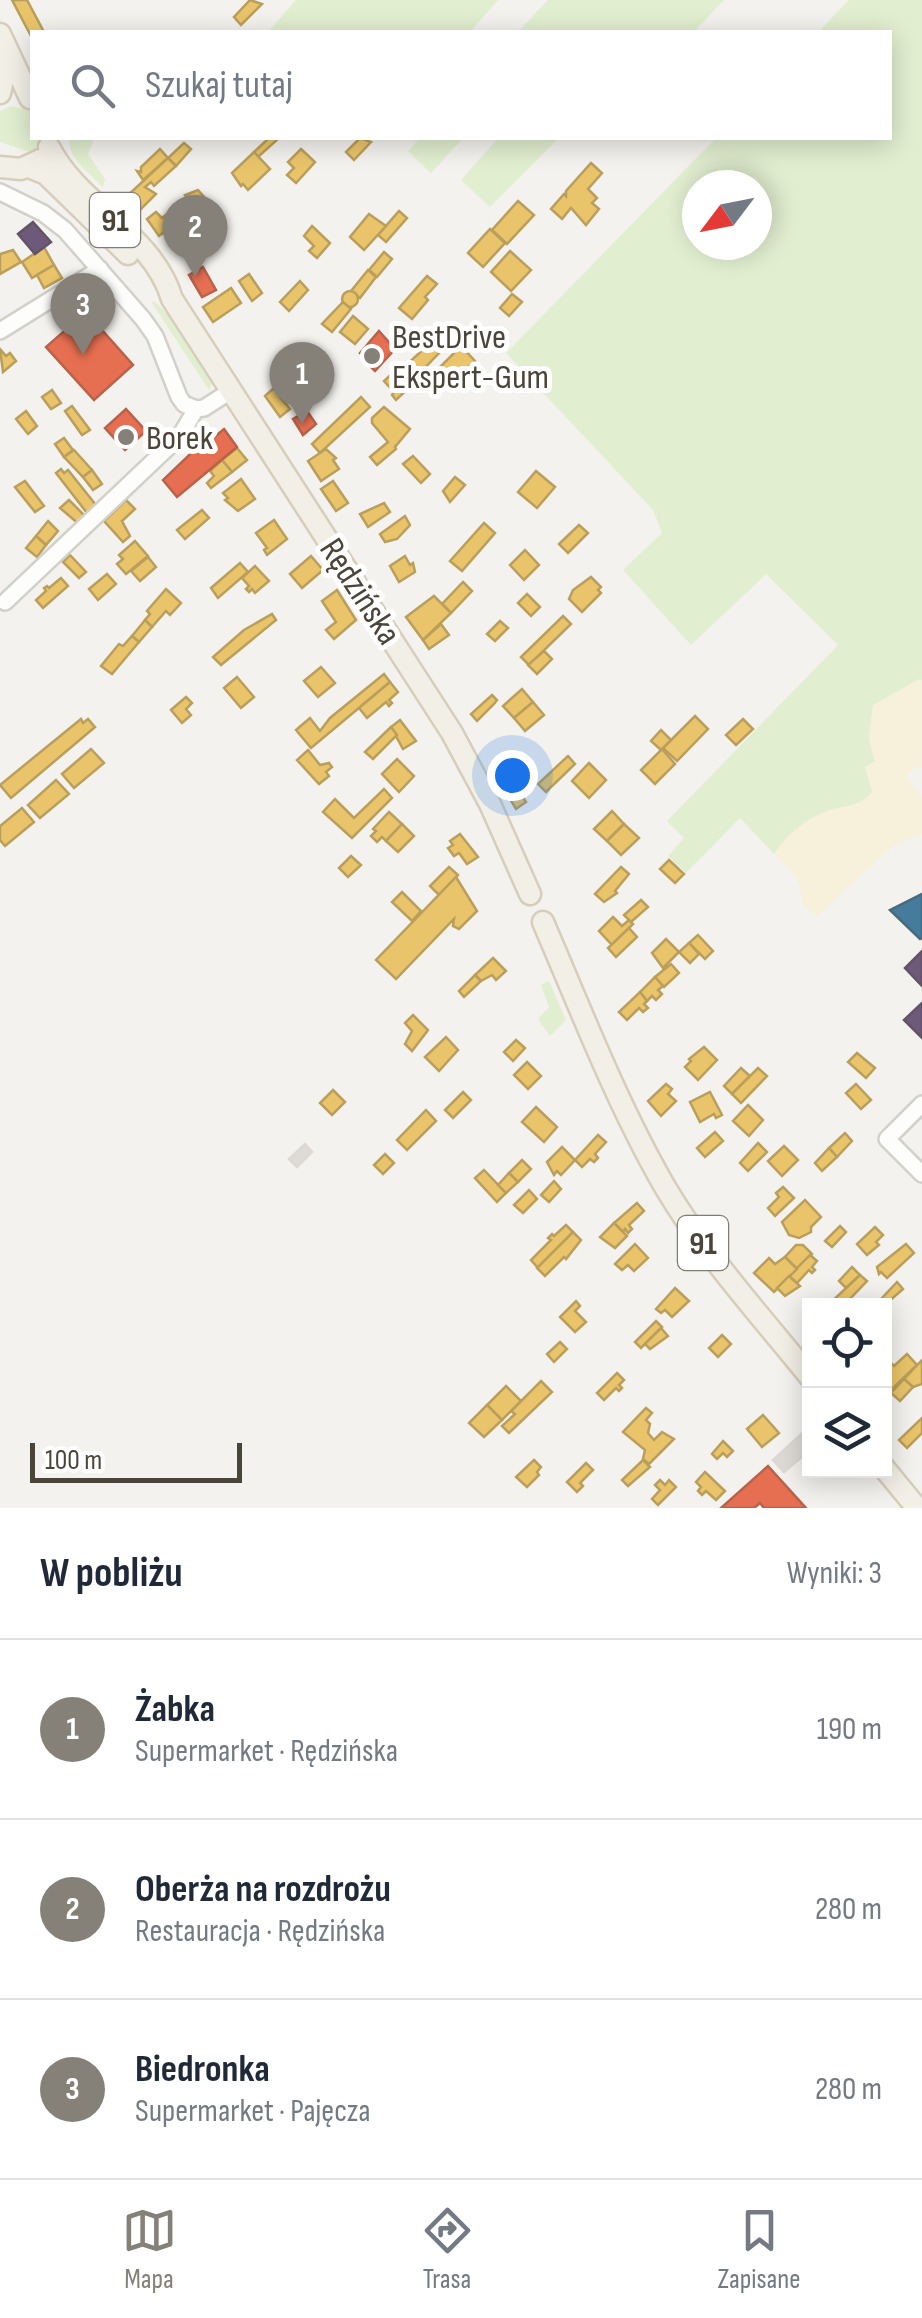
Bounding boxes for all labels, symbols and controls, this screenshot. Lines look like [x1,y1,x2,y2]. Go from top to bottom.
search box [30,30,892,140]
icon: search [65,58,120,113]
text: Szukaj tutaj [145,63,293,108]
north arrow [682,170,772,260]
road number: 91 [90,193,140,247]
pin: 2 [162,194,228,277]
pin: 3 [51,272,116,355]
place label: BestDrive Ekspert-Gum [392,316,549,399]
pin: 1 [270,342,334,424]
marker: BestDrive Ekspert-Gum [361,345,383,367]
place label: Borek [146,417,214,460]
marker: Borek [115,426,137,448]
street label: Rędzińska [310,531,410,653]
your location [487,750,538,801]
road number: 91 [678,1216,728,1270]
map controls [802,1298,892,1478]
button: locate [802,1298,892,1388]
button: layers [802,1388,892,1478]
scale bar [30,1438,242,1482]
text: 100 m [45,1444,102,1477]
text: W pobliżu [40,1548,183,1599]
text: Wyniki: 3 [787,1554,882,1593]
text: Żabka [135,1687,215,1732]
text: 1 [66,1710,79,1749]
text: 190 m [817,1710,882,1749]
text: Supermarket · Rędzińska [135,1732,398,1771]
text: Oberża na rozdrożu [135,1867,391,1912]
text: 2 [65,1890,80,1929]
text: 280 m [815,1890,882,1929]
text: Restauracja · Rędzińska [135,1912,385,1951]
text: Biedronka [135,2047,270,2092]
text: 3 [65,2070,80,2109]
text: 280 m [815,2070,882,2109]
text: Supermarket · Pajęcza [135,2092,371,2131]
tab: Mapa [122,2203,177,2296]
tab: Trasa [420,2203,475,2296]
tab: Zapisane [718,2203,800,2296]

